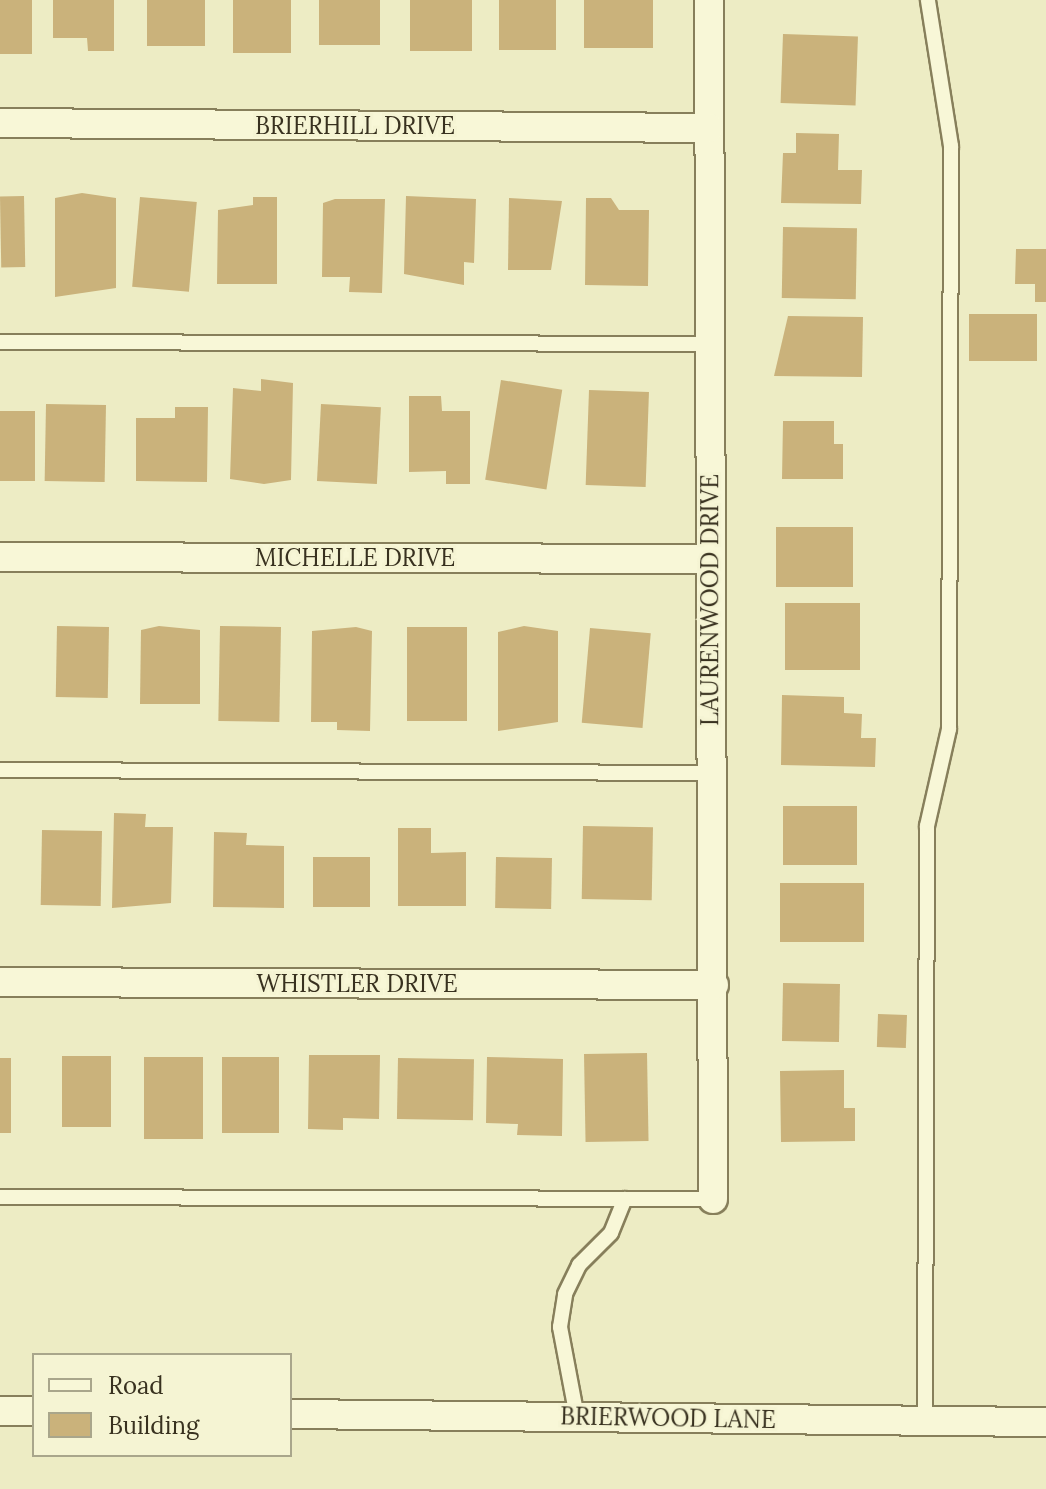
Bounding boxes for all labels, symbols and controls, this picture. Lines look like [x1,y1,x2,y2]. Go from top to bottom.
street label: BRIERHILL DRIVE [255,112,455,140]
street label: LAURENWOOD DRIVE [696,474,724,726]
street label: MICHELLE DRIVE [255,544,455,572]
street label: WHISTLER DRIVE [256,970,458,998]
legend [32,1353,292,1457]
text: Road [108,1370,164,1401]
street label: BRIERWOOD LANE [560,1402,776,1434]
text: Building [108,1410,199,1441]

